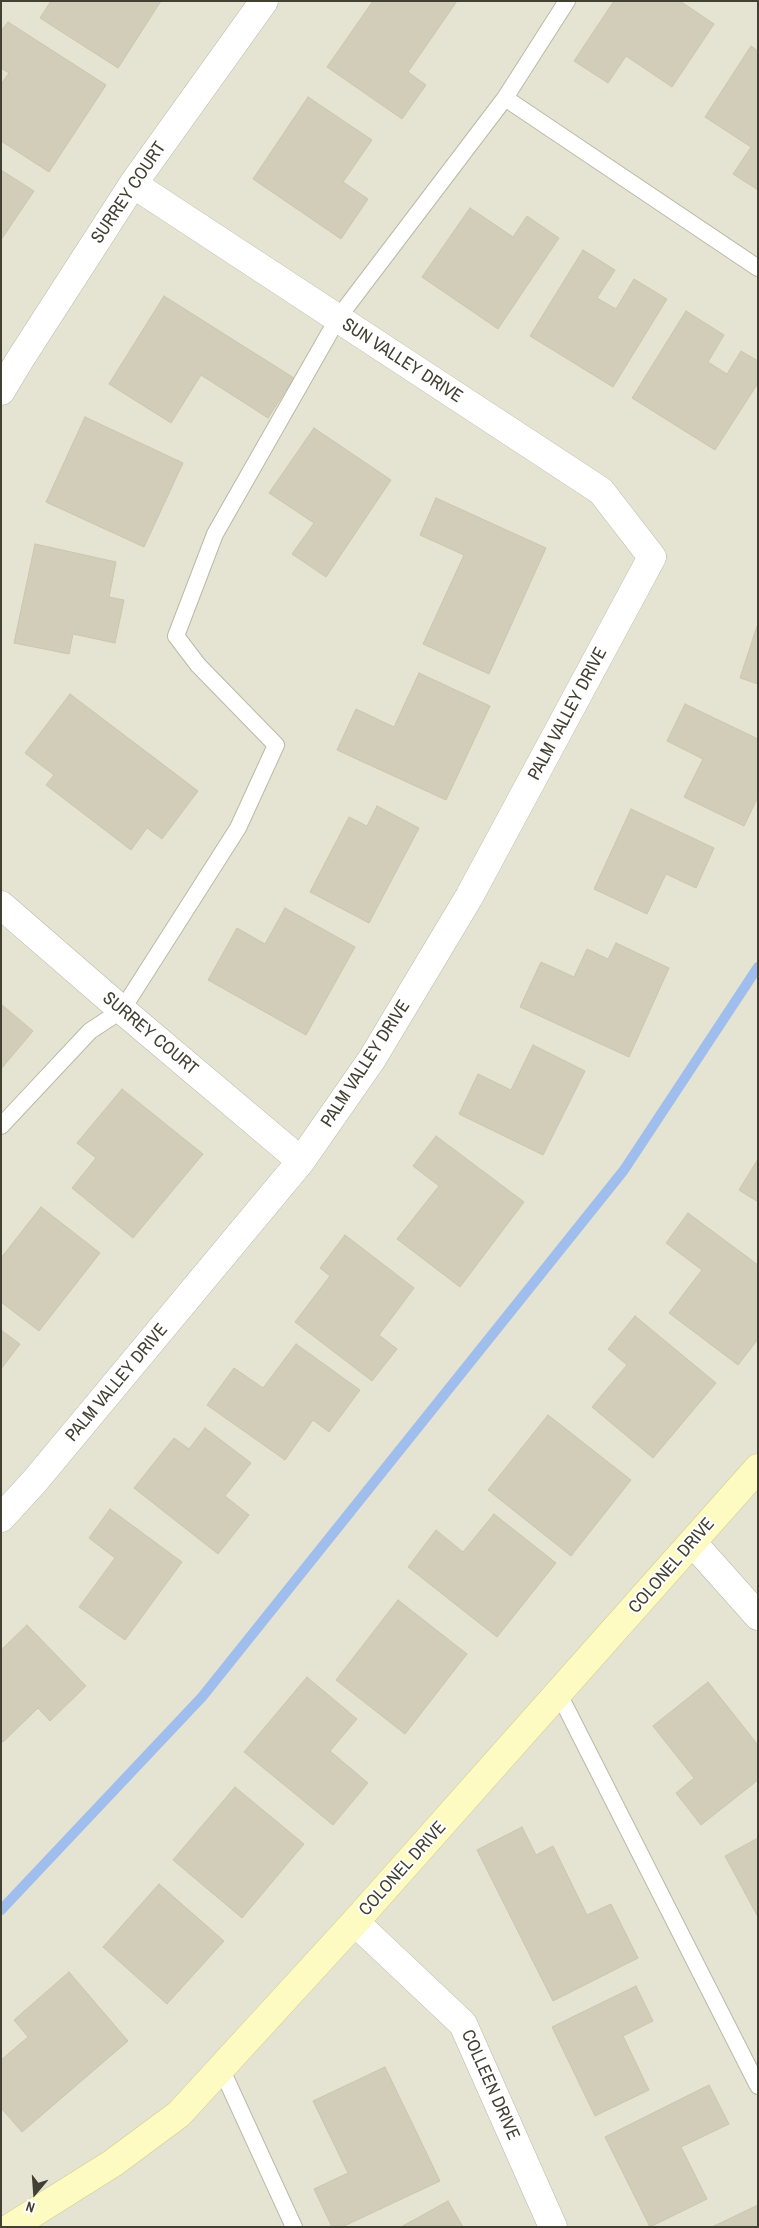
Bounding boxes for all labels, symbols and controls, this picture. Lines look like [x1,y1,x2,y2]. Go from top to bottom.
street label: SURREY COURT [87,138,171,248]
street label: SUN VALLEY DRIVE [338,314,466,408]
street label: PALM VALLEY DRIVE [524,644,612,784]
street label: SURREY COURT [98,988,202,1080]
street label: PALM VALLEY DRIVE [317,996,415,1132]
street label: PALM VALLEY DRIVE [61,1320,173,1446]
street label: COLONEL DRIVE [625,1514,719,1618]
street label: COLONEL DRIVE [355,1817,451,1921]
street label: COLLEEN DRIVE [456,2027,524,2143]
north arrow [10,2168,60,2218]
text: N [24,2197,37,2217]

